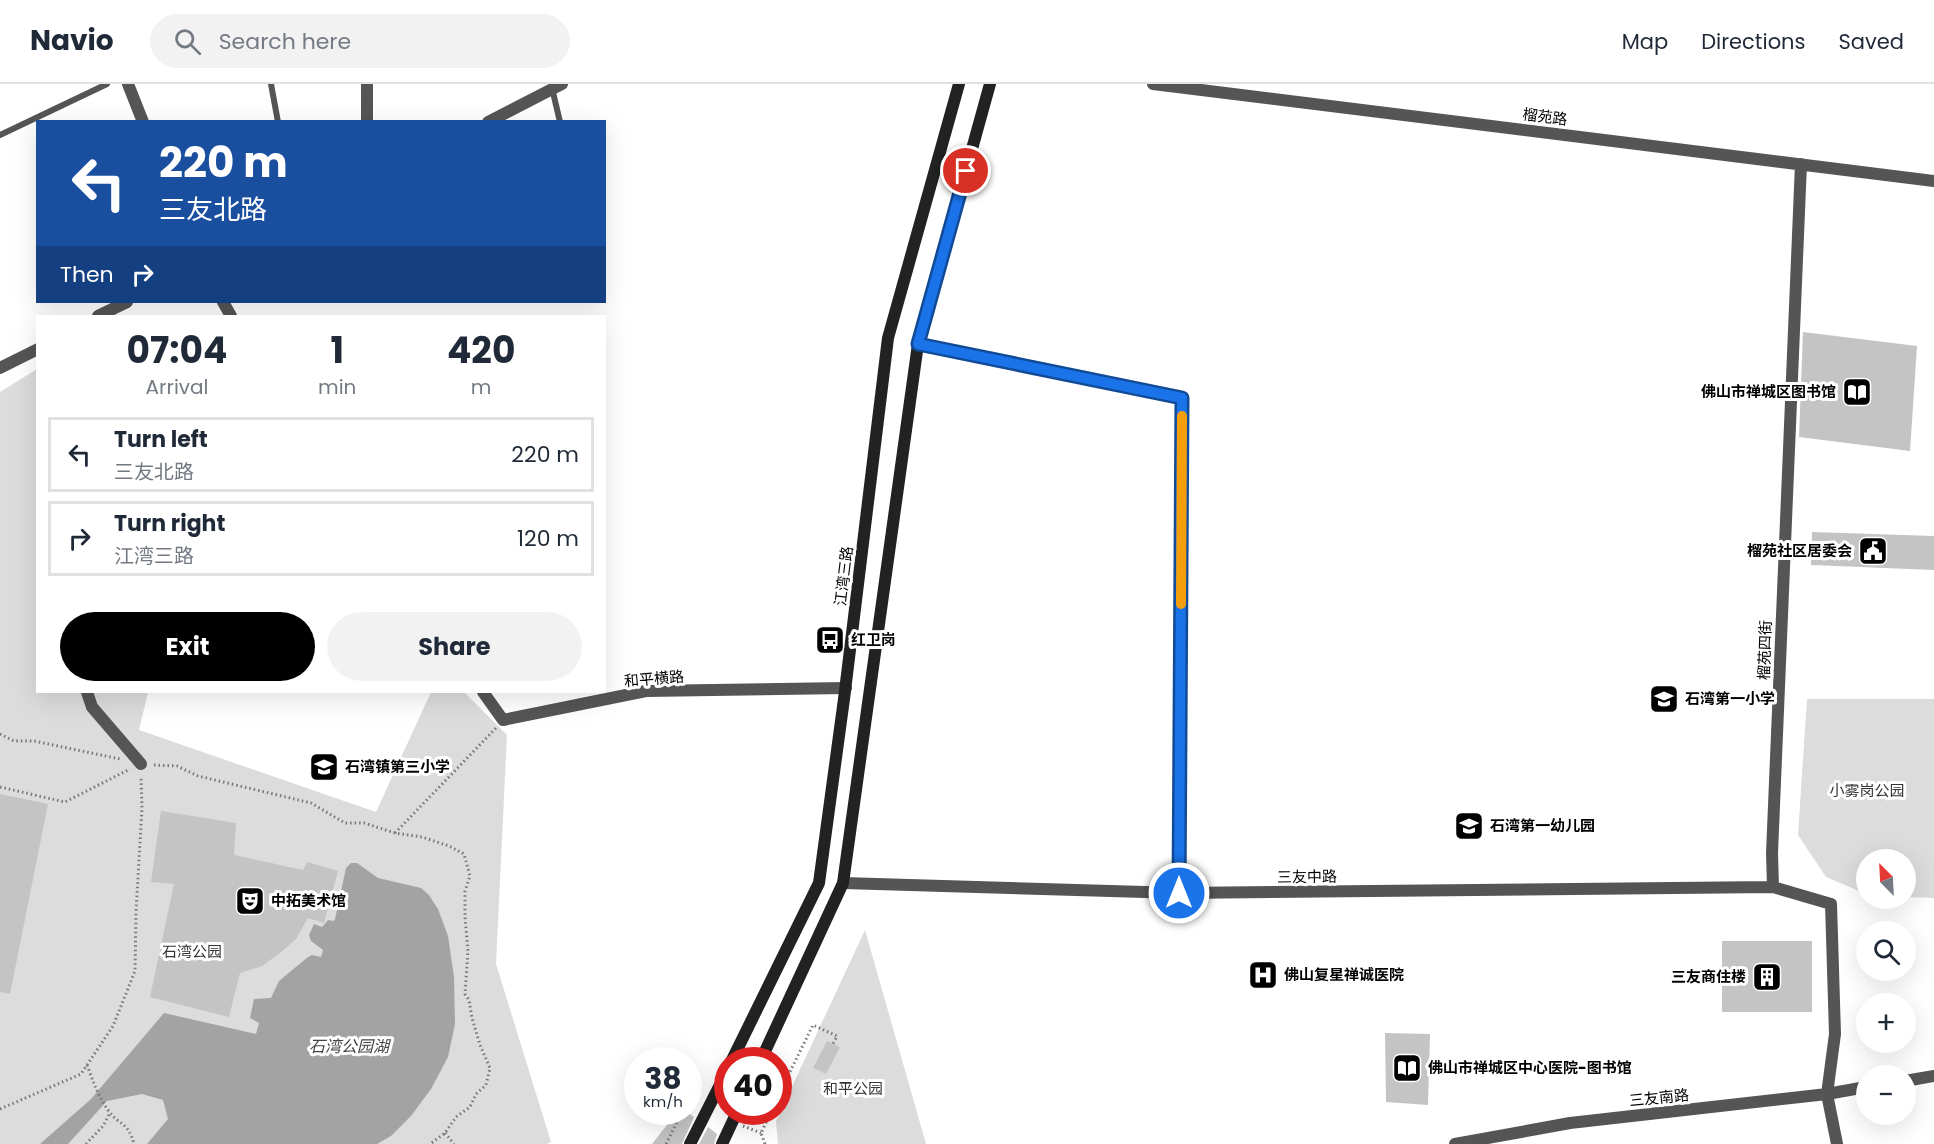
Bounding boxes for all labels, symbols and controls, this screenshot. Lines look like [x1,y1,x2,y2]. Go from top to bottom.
search box [150,14,570,68]
text: Navio [30,21,114,60]
icon: search [171,25,204,58]
text: Search here [219,26,351,57]
text: Map [1622,27,1668,56]
text: Directions [1701,27,1805,56]
text: Saved [1838,27,1904,56]
street label: 榴苑路 [1521,103,1569,130]
text: 220 m [159,133,288,192]
icon: left [60,144,138,222]
pin [940,145,991,196]
icon: arrive [949,154,982,187]
text: 三友北路 [159,191,267,228]
icon: right [126,258,159,291]
text: Then [60,259,114,290]
text: 07:04 [127,325,227,376]
text: 1 [330,325,344,376]
text: 420 [447,325,515,376]
text: Arrival [146,373,209,401]
text: min [318,373,356,401]
text: m [471,373,491,401]
library icon: 佛山市禅城区图书馆 [1841,376,1873,408]
place label: 佛山市禅城区图书馆 [1701,381,1836,402]
text: Turn left [114,424,208,455]
icon: left [63,438,96,471]
text: 220 m [511,439,579,470]
text: 三友北路 [114,458,194,486]
text: Turn right [114,508,225,539]
icon: right [63,522,96,555]
text: 120 m [517,523,579,554]
public building icon: 榴苑社区居委会 [1857,535,1889,567]
place label: 榴苑社区居委会 [1747,540,1852,561]
text: 江湾三路 [114,542,194,570]
street label: 江湾三路 [829,545,858,607]
button: Exit [60,612,315,681]
button: Share [327,612,582,681]
street label: 榴苑四街 [1753,620,1776,680]
bus stop icon: 红卫岗 [814,624,846,656]
place label: 红卫岗 [851,629,896,650]
street label: 和平横路 [623,665,685,692]
school or university icon: 石湾第一小学 [1648,683,1680,715]
place label: 石湾第一小学 [1685,688,1775,709]
school or university icon: 石湾镇第三小学 [308,751,340,783]
place label: 石湾镇第三小学 [345,756,450,777]
park label: 小雾岗公园 [1829,780,1905,801]
school or university icon: 石湾第一幼儿园 [1453,810,1485,842]
place label: 石湾第一幼儿园 [1490,815,1595,836]
north arrow [1856,849,1916,909]
map controls [1856,849,1916,1125]
position arrow [1147,861,1211,925]
street label: 三友中路 [1277,865,1337,888]
theatre icon: 中拓美术馆 [234,885,266,917]
place label: 中拓美术馆 [271,890,346,911]
button: search [1856,921,1916,981]
park label: 石湾公园 [162,941,222,962]
hospital icon: 佛山复星禅诚医院 [1247,959,1279,991]
building icon: 三友商住楼 [1751,961,1783,993]
place label: 佛山复星禅诚医院 [1284,964,1404,985]
place label: 三友商住楼 [1671,966,1746,987]
button: + [1856,993,1916,1053]
water label: 石湾公园湖 [309,1035,392,1058]
speed limit sign: 40 [714,1047,792,1125]
library icon: 佛山市禅城区中心医院-图书馆 [1391,1052,1423,1084]
text: 38 [644,1057,682,1100]
place label: 佛山市禅城区中心医院-图书馆 [1428,1057,1632,1078]
button: − [1856,1065,1916,1125]
park label: 和平公园 [823,1078,883,1099]
street label: 三友南路 [1628,1084,1690,1111]
text: km/h [643,1091,683,1112]

